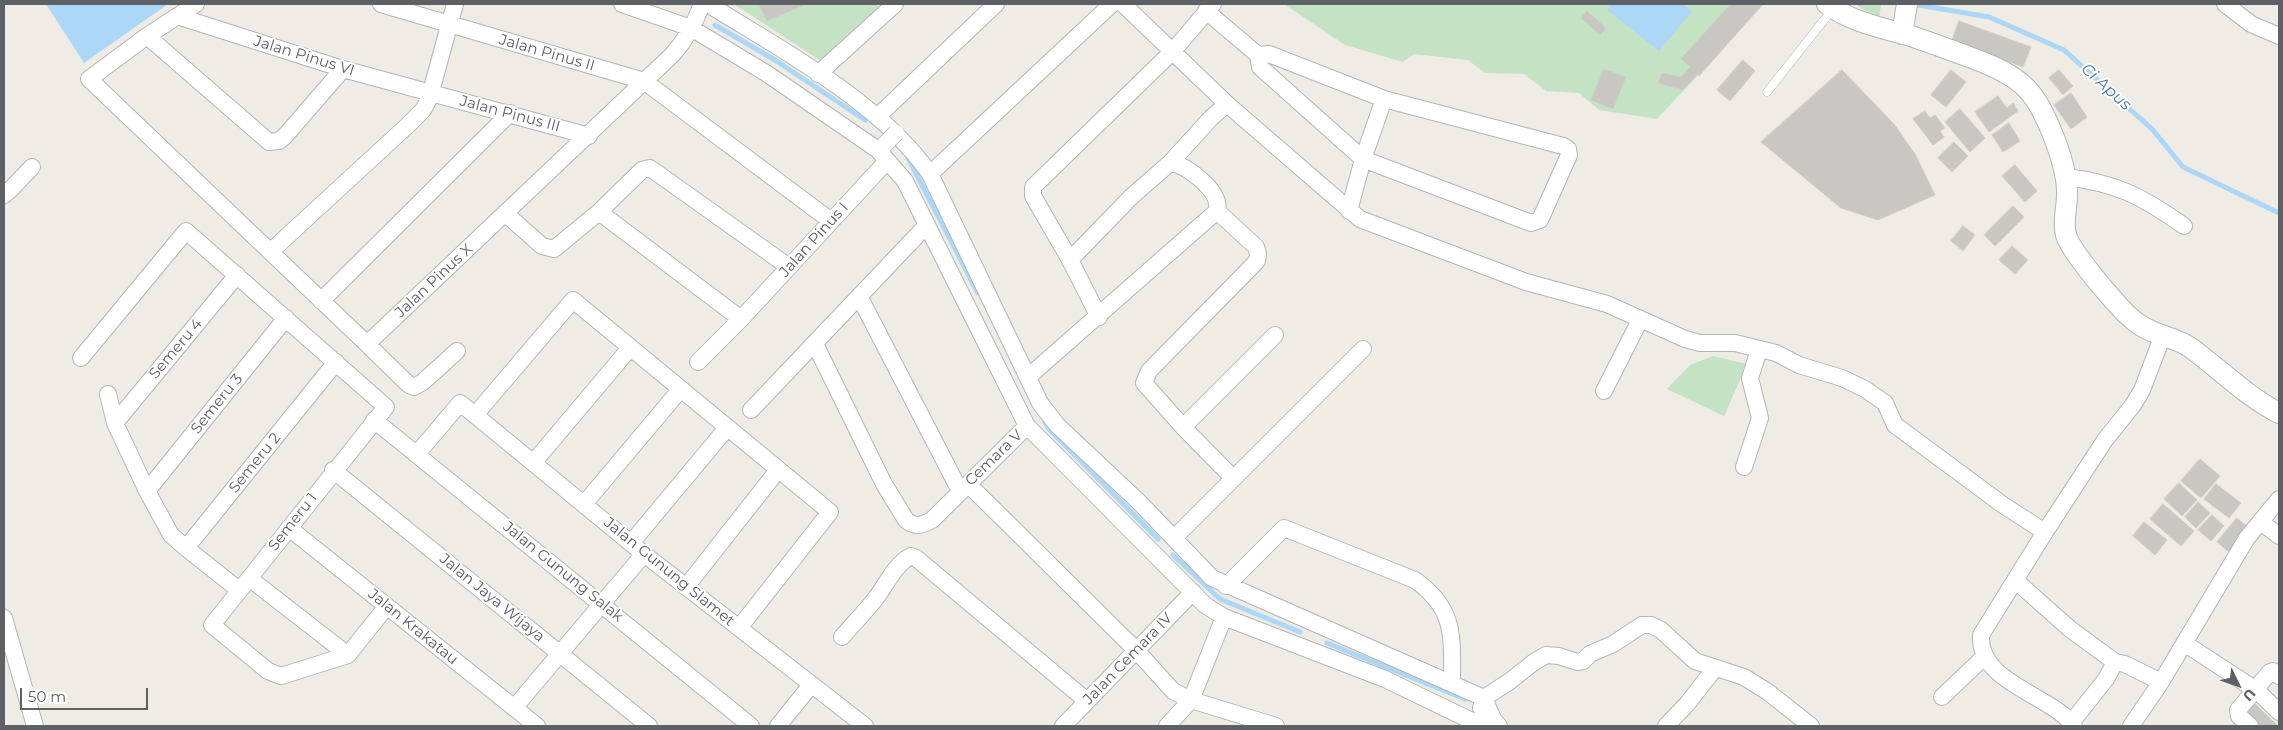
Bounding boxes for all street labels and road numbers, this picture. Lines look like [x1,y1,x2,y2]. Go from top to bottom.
street label: Jalan Pinus II [497,31,597,75]
street label: Jalan Pinus VI [251,32,357,80]
street label: Jalan Pinus III [458,92,562,136]
street label: Jalan Pinus I [776,199,852,281]
street label: Jalan Pinus X [392,241,476,321]
street label: Semeru 4 [146,315,206,383]
street label: Semeru 3 [187,370,247,438]
street label: Cemara V [962,426,1026,490]
street label: Semeru 2 [225,429,285,497]
street label: Semeru 1 [265,489,321,555]
street label: Jalan Gunung Slamet [600,514,738,630]
street label: Jalan Gunung Salak [499,518,627,626]
street label: Jalan Jaya Wijaya [436,550,548,646]
street label: Jalan Krakatau [364,585,462,669]
street label: Jalan Cemara IV [1080,609,1176,709]

